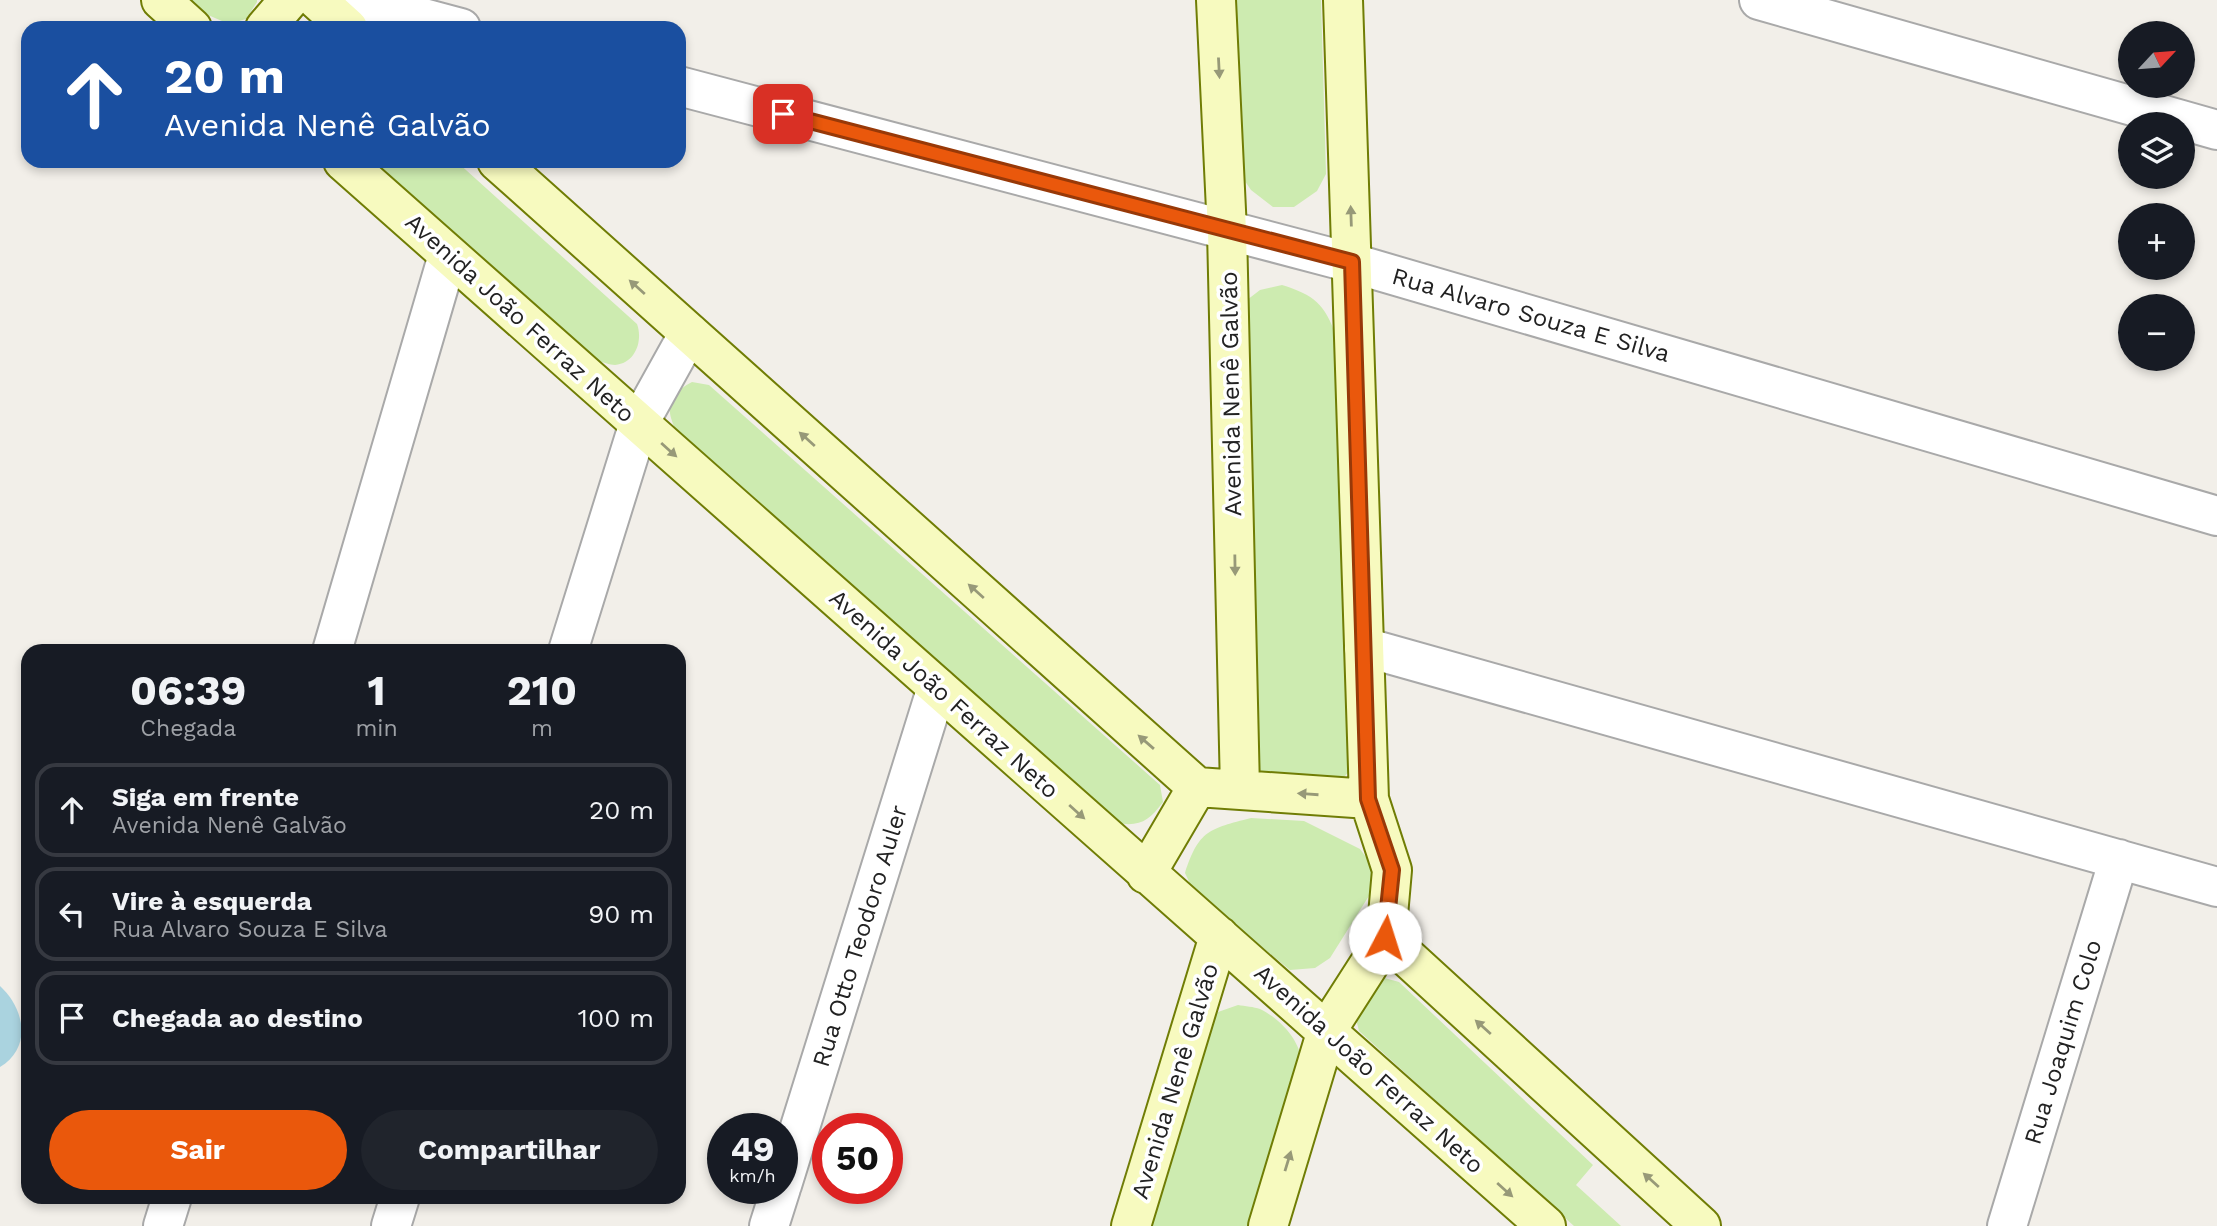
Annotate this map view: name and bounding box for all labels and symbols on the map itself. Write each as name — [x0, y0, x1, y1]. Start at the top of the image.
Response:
north arrow — [2118, 21, 2194, 98]
one-way arrow — [1213, 57, 1224, 79]
pin — [753, 84, 813, 144]
one-way arrow — [1345, 205, 1356, 227]
street label: Avenida João Ferraz Neto — [400, 208, 640, 428]
street label: Rua Alvaro Souza E Silva — [1389, 262, 1673, 368]
street label: Avenida Nenê Galvão — [1215, 271, 1247, 517]
one-way arrow — [628, 279, 646, 295]
one-way arrow — [798, 431, 816, 447]
one-way arrow — [660, 442, 678, 458]
one-way arrow — [1229, 554, 1240, 576]
one-way arrow — [967, 583, 985, 599]
street label: Avenida João Ferraz Neto — [824, 584, 1064, 804]
one-way arrow — [1137, 734, 1155, 750]
one-way arrow — [1297, 788, 1319, 799]
street label: Rua Otto Teodoro Auler — [807, 802, 913, 1070]
one-way arrow — [1068, 804, 1085, 820]
position arrow — [1348, 901, 1422, 975]
street label: Rua Joaquim Colo — [2019, 936, 2107, 1148]
street label: Avenida João Ferraz Neto — [1249, 959, 1489, 1179]
street label: Avenida Nenê Galvão — [1126, 960, 1224, 1202]
one-way arrow — [1475, 1019, 1492, 1035]
speed limit sign: 50 — [812, 1113, 903, 1204]
one-way arrow — [1283, 1150, 1293, 1171]
one-way arrow — [1642, 1172, 1660, 1188]
one-way arrow — [1496, 1181, 1513, 1197]

